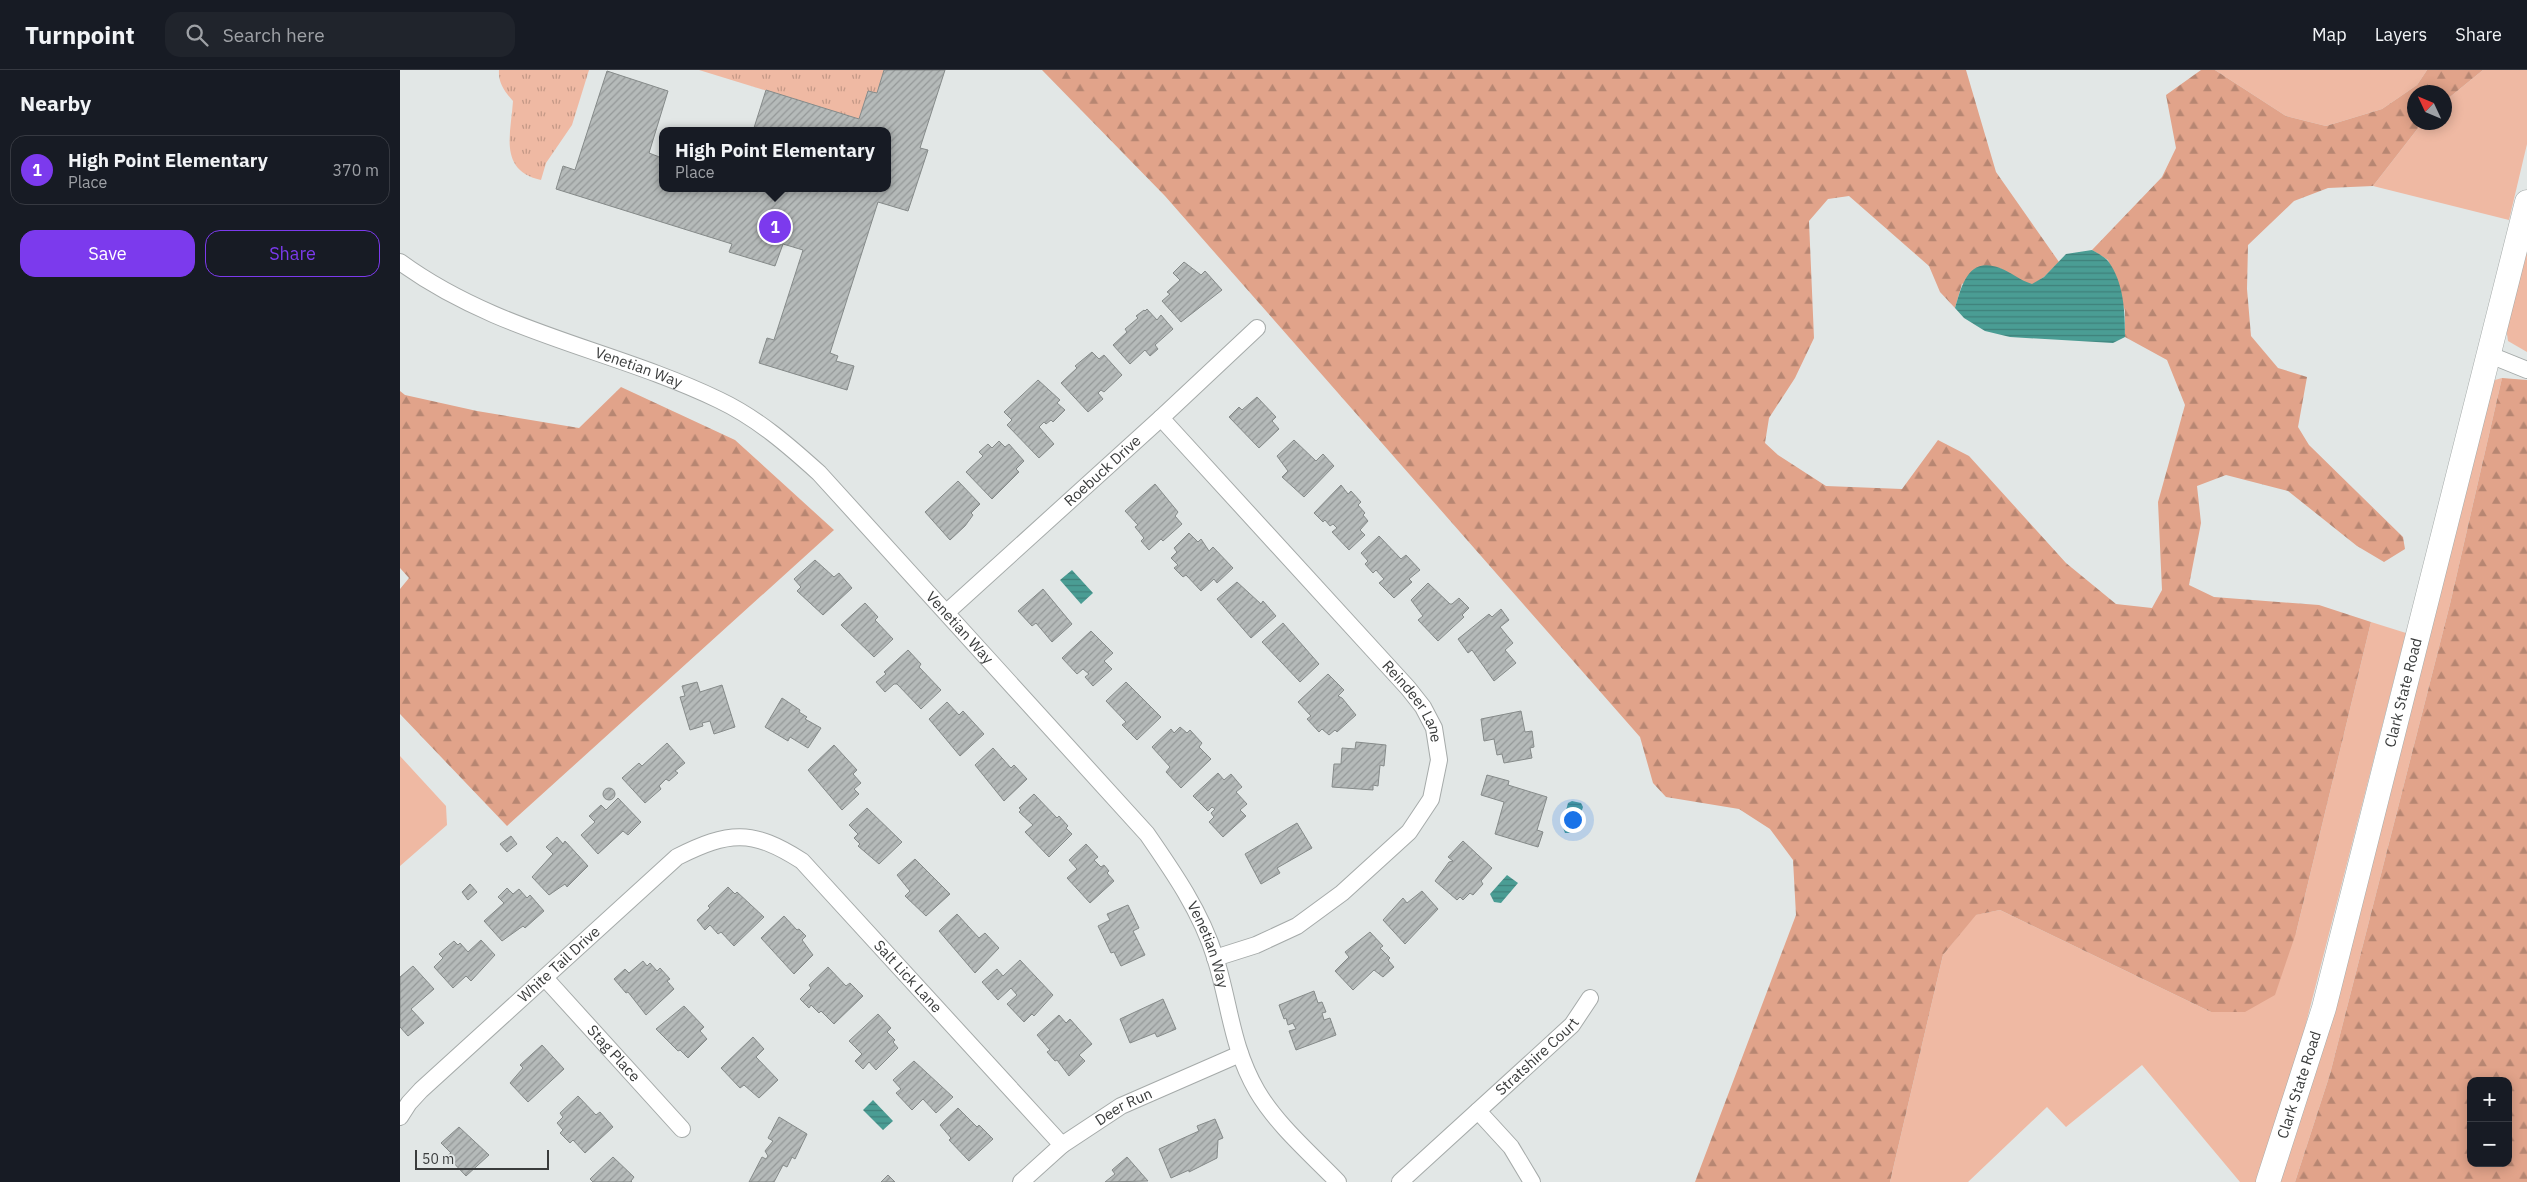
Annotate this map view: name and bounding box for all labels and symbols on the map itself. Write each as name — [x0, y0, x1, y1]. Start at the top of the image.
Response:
north arrow — [2407, 85, 2452, 130]
pin: 1 — [759, 208, 791, 246]
street label: Venetian Way — [593, 343, 686, 392]
street label: Roebuck Drive — [1060, 431, 1145, 510]
street label: Venetian Way — [922, 587, 998, 668]
street label: Clark State Road — [2380, 636, 2426, 749]
street label: Reindeer Lane — [1378, 656, 1446, 744]
your location — [1560, 807, 1586, 833]
street label: Venetian Way — [1183, 898, 1233, 990]
street label: White Tail Drive — [514, 922, 604, 1006]
street label: Salt Lick Lane — [870, 936, 946, 1017]
street label: Stratshire Court — [1491, 1014, 1583, 1099]
street label: Stag Place — [583, 1021, 645, 1086]
street label: Clark State Road — [2273, 1029, 2325, 1141]
street label: Deer Run — [1091, 1084, 1155, 1130]
scale bar — [415, 1147, 549, 1170]

